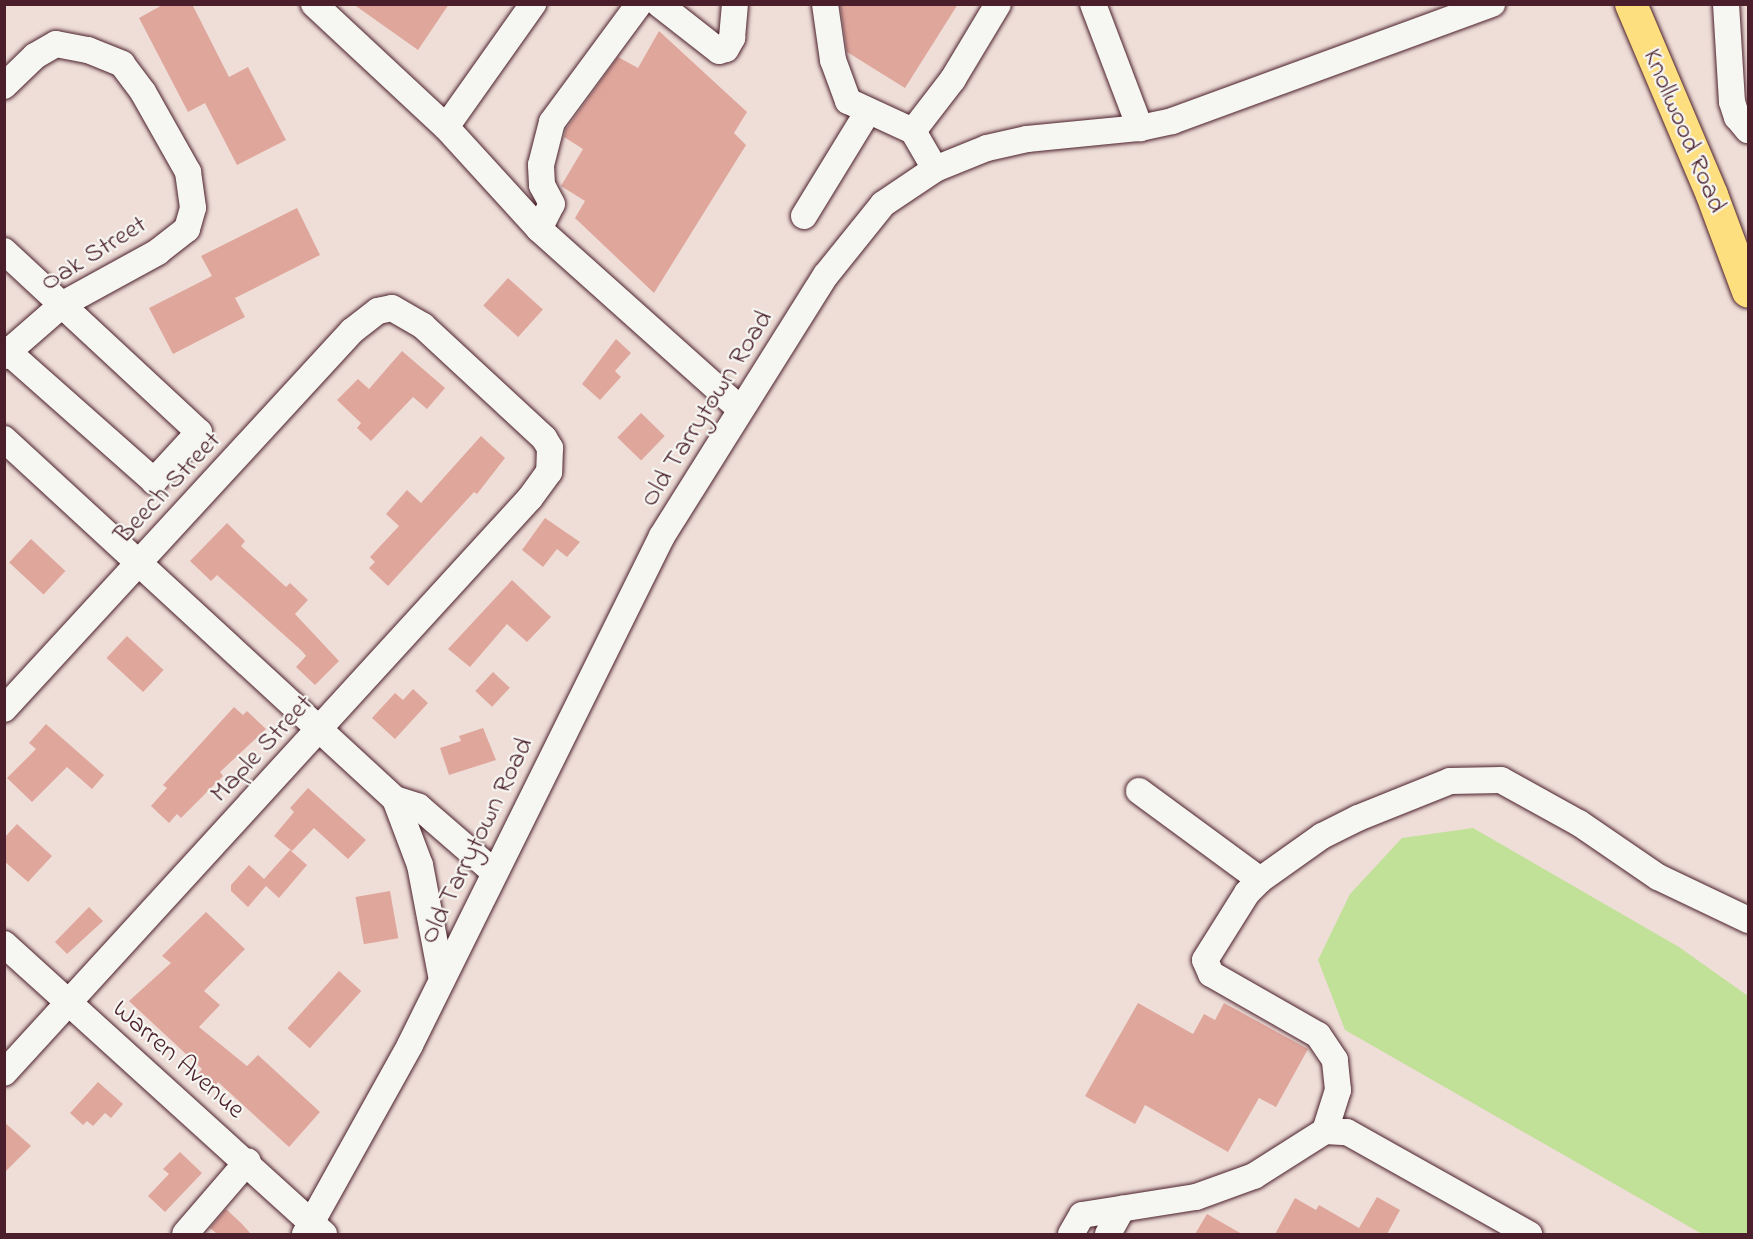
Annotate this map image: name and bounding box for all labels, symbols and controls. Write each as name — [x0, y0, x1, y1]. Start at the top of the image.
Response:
street label: Knollwood Road — [1635, 44, 1733, 218]
street label: Oak Street — [35, 209, 153, 299]
street label: Old Tarrytown Road — [633, 305, 781, 513]
street label: Beech Street — [108, 425, 228, 551]
street label: Maple Street — [204, 688, 320, 810]
street label: Old Tarrytown Road — [413, 733, 541, 949]
street label: Warren Avenue — [105, 994, 251, 1126]

